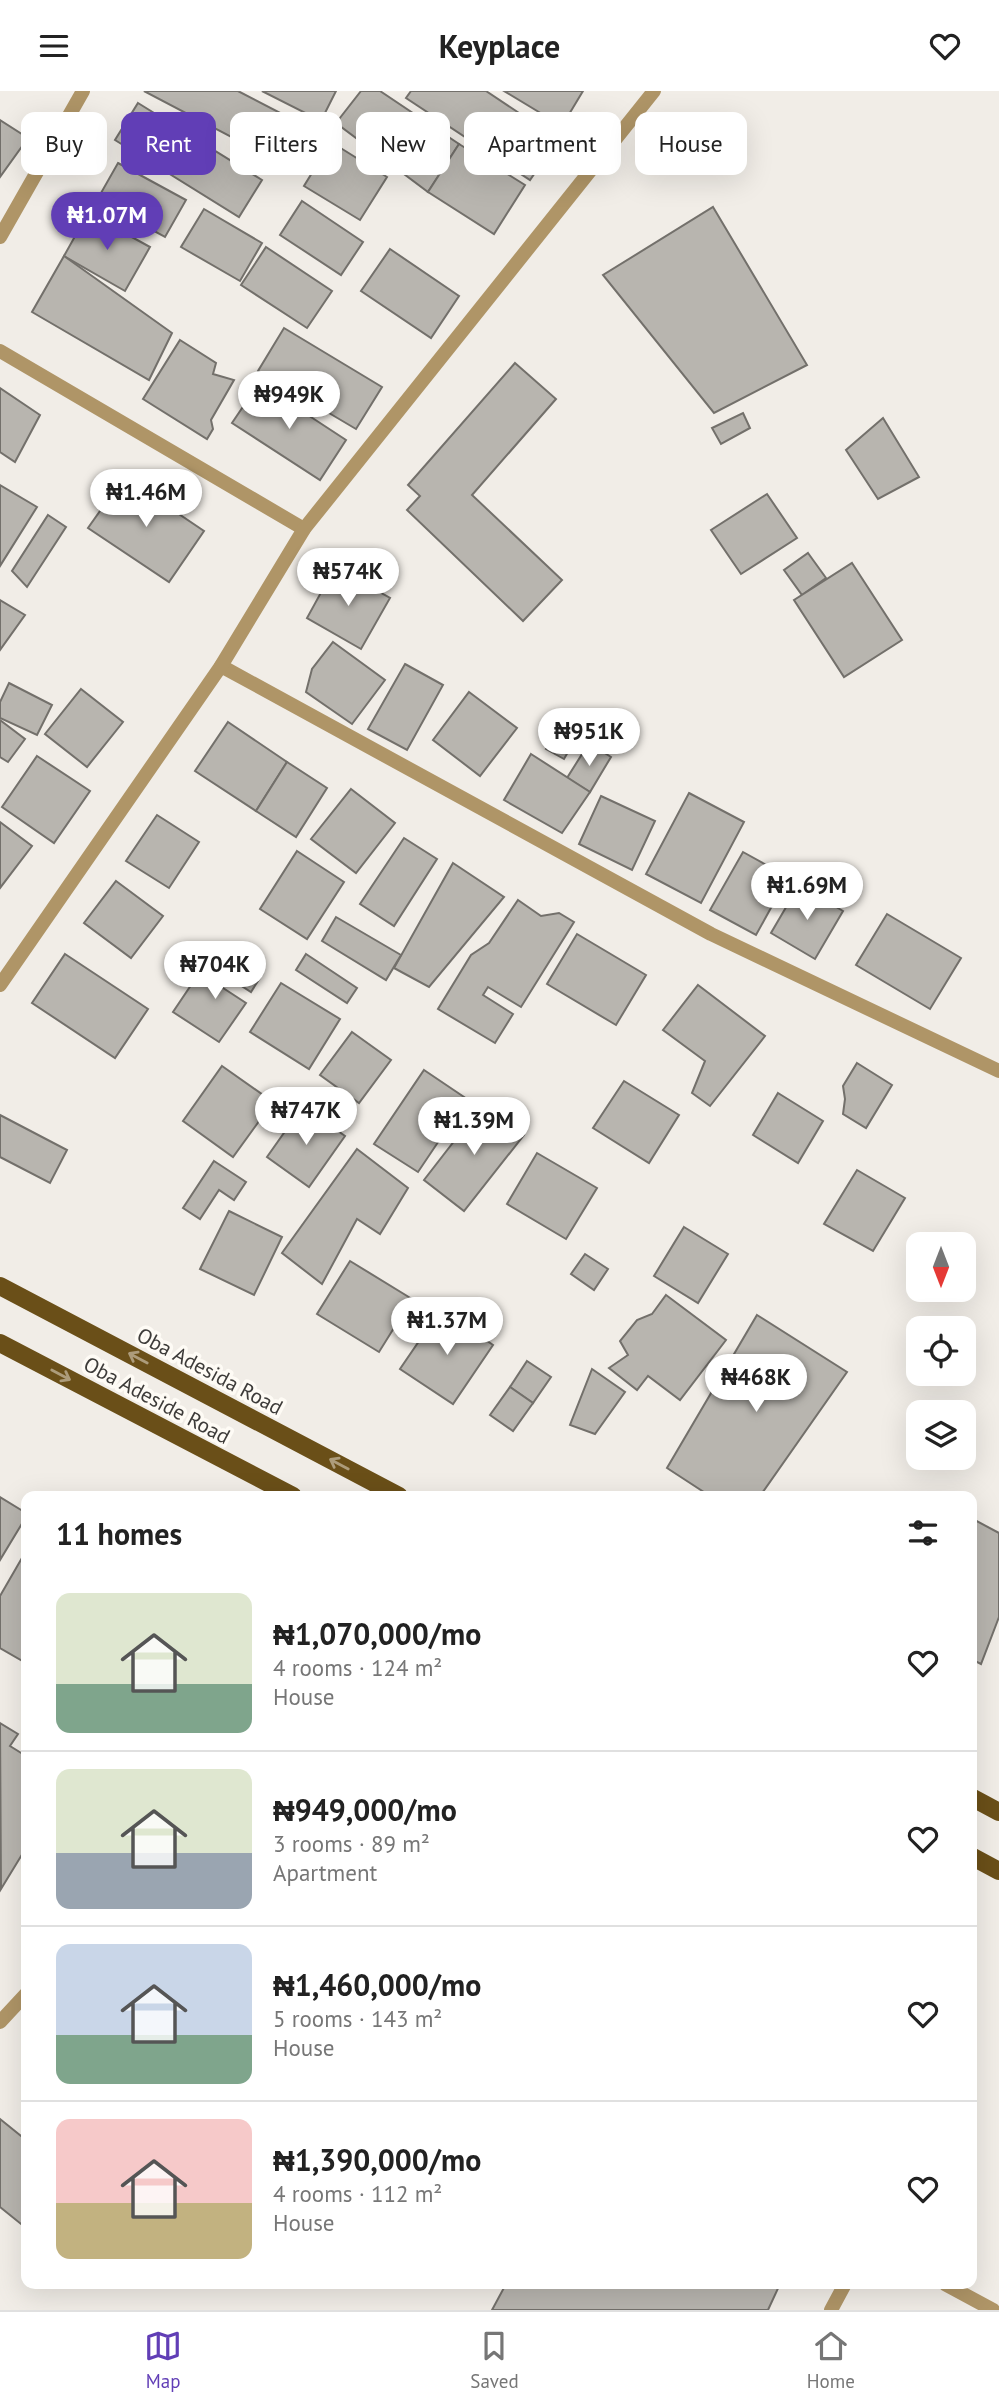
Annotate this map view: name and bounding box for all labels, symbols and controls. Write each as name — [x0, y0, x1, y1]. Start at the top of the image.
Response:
text: Keyplace — [439, 25, 560, 67]
icon: menu — [35, 27, 73, 65]
icon: heart — [926, 27, 964, 65]
chip: Buy — [21, 112, 107, 175]
chip: Rent — [121, 112, 216, 175]
chip: Filters — [230, 112, 342, 175]
chip: New — [356, 112, 450, 175]
chip: Apartment — [464, 112, 621, 175]
chip: House — [635, 112, 747, 175]
pin: ₦1.07M — [50, 193, 164, 252]
text: ₦1.07M — [67, 200, 147, 229]
pin: ₦949K — [240, 371, 338, 431]
text: ₦949K — [254, 379, 324, 408]
pin: ₦1.46M — [89, 469, 203, 529]
text: ₦1.46M — [106, 477, 186, 506]
pin: ₦574K — [299, 549, 397, 608]
text: ₦574K — [313, 556, 383, 585]
pin: ₦951K — [540, 709, 638, 768]
text: ₦951K — [554, 716, 624, 745]
pin: ₦1.69M — [750, 863, 864, 922]
text: ₦1.69M — [767, 870, 847, 899]
pin: ₦704K — [166, 941, 264, 1001]
text: ₦704K — [180, 949, 250, 978]
pin: ₦747K — [257, 1087, 355, 1147]
text: ₦747K — [271, 1095, 341, 1124]
pin: ₦1.39M — [417, 1097, 531, 1157]
text: ₦1.39M — [434, 1105, 514, 1134]
north arrow — [906, 1232, 976, 1302]
map controls — [906, 1232, 976, 1470]
pin: ₦1.37M — [390, 1297, 504, 1357]
text: ₦1.37M — [407, 1305, 487, 1334]
button: locate — [906, 1316, 976, 1386]
street label: Oba Adesida Road — [132, 1321, 288, 1421]
street label: Oba Adeside Road — [79, 1350, 235, 1450]
one-way arrow — [128, 1351, 149, 1365]
pin: ₦468K — [707, 1355, 805, 1414]
text: ₦468K — [721, 1362, 791, 1391]
one-way arrow — [50, 1368, 70, 1382]
button: layers — [906, 1400, 976, 1470]
one-way arrow — [329, 1457, 350, 1471]
text: 11 homes — [56, 1514, 182, 1553]
icon: filters — [904, 1514, 942, 1552]
text: ₦1,070,000/mo — [273, 1614, 481, 1653]
icon: home — [112, 1621, 196, 1705]
icon: heart — [904, 1644, 942, 1682]
text: 4 rooms · 124 m² — [273, 1653, 442, 1682]
text: House — [273, 1682, 335, 1711]
text: ₦949,000/mo — [273, 1790, 457, 1829]
icon: home — [112, 1797, 196, 1881]
icon: heart — [904, 1820, 942, 1858]
text: 3 rooms · 89 m² — [273, 1829, 430, 1858]
text: Apartment — [273, 1858, 377, 1887]
text: ₦1,460,000/mo — [273, 1965, 481, 2004]
icon: home — [112, 1972, 196, 2056]
icon: heart — [904, 1995, 942, 2033]
text: 5 rooms · 143 m² — [273, 2004, 442, 2033]
text: House — [273, 2033, 335, 2062]
text: ₦1,390,000/mo — [273, 2140, 481, 2179]
icon: home — [112, 2147, 196, 2231]
icon: heart — [904, 2170, 942, 2208]
text: 4 rooms · 112 m² — [273, 2179, 442, 2208]
text: House — [273, 2208, 335, 2237]
tab: Map — [144, 2327, 182, 2393]
tab: Saved — [470, 2327, 519, 2393]
tab: Home — [807, 2327, 855, 2393]

